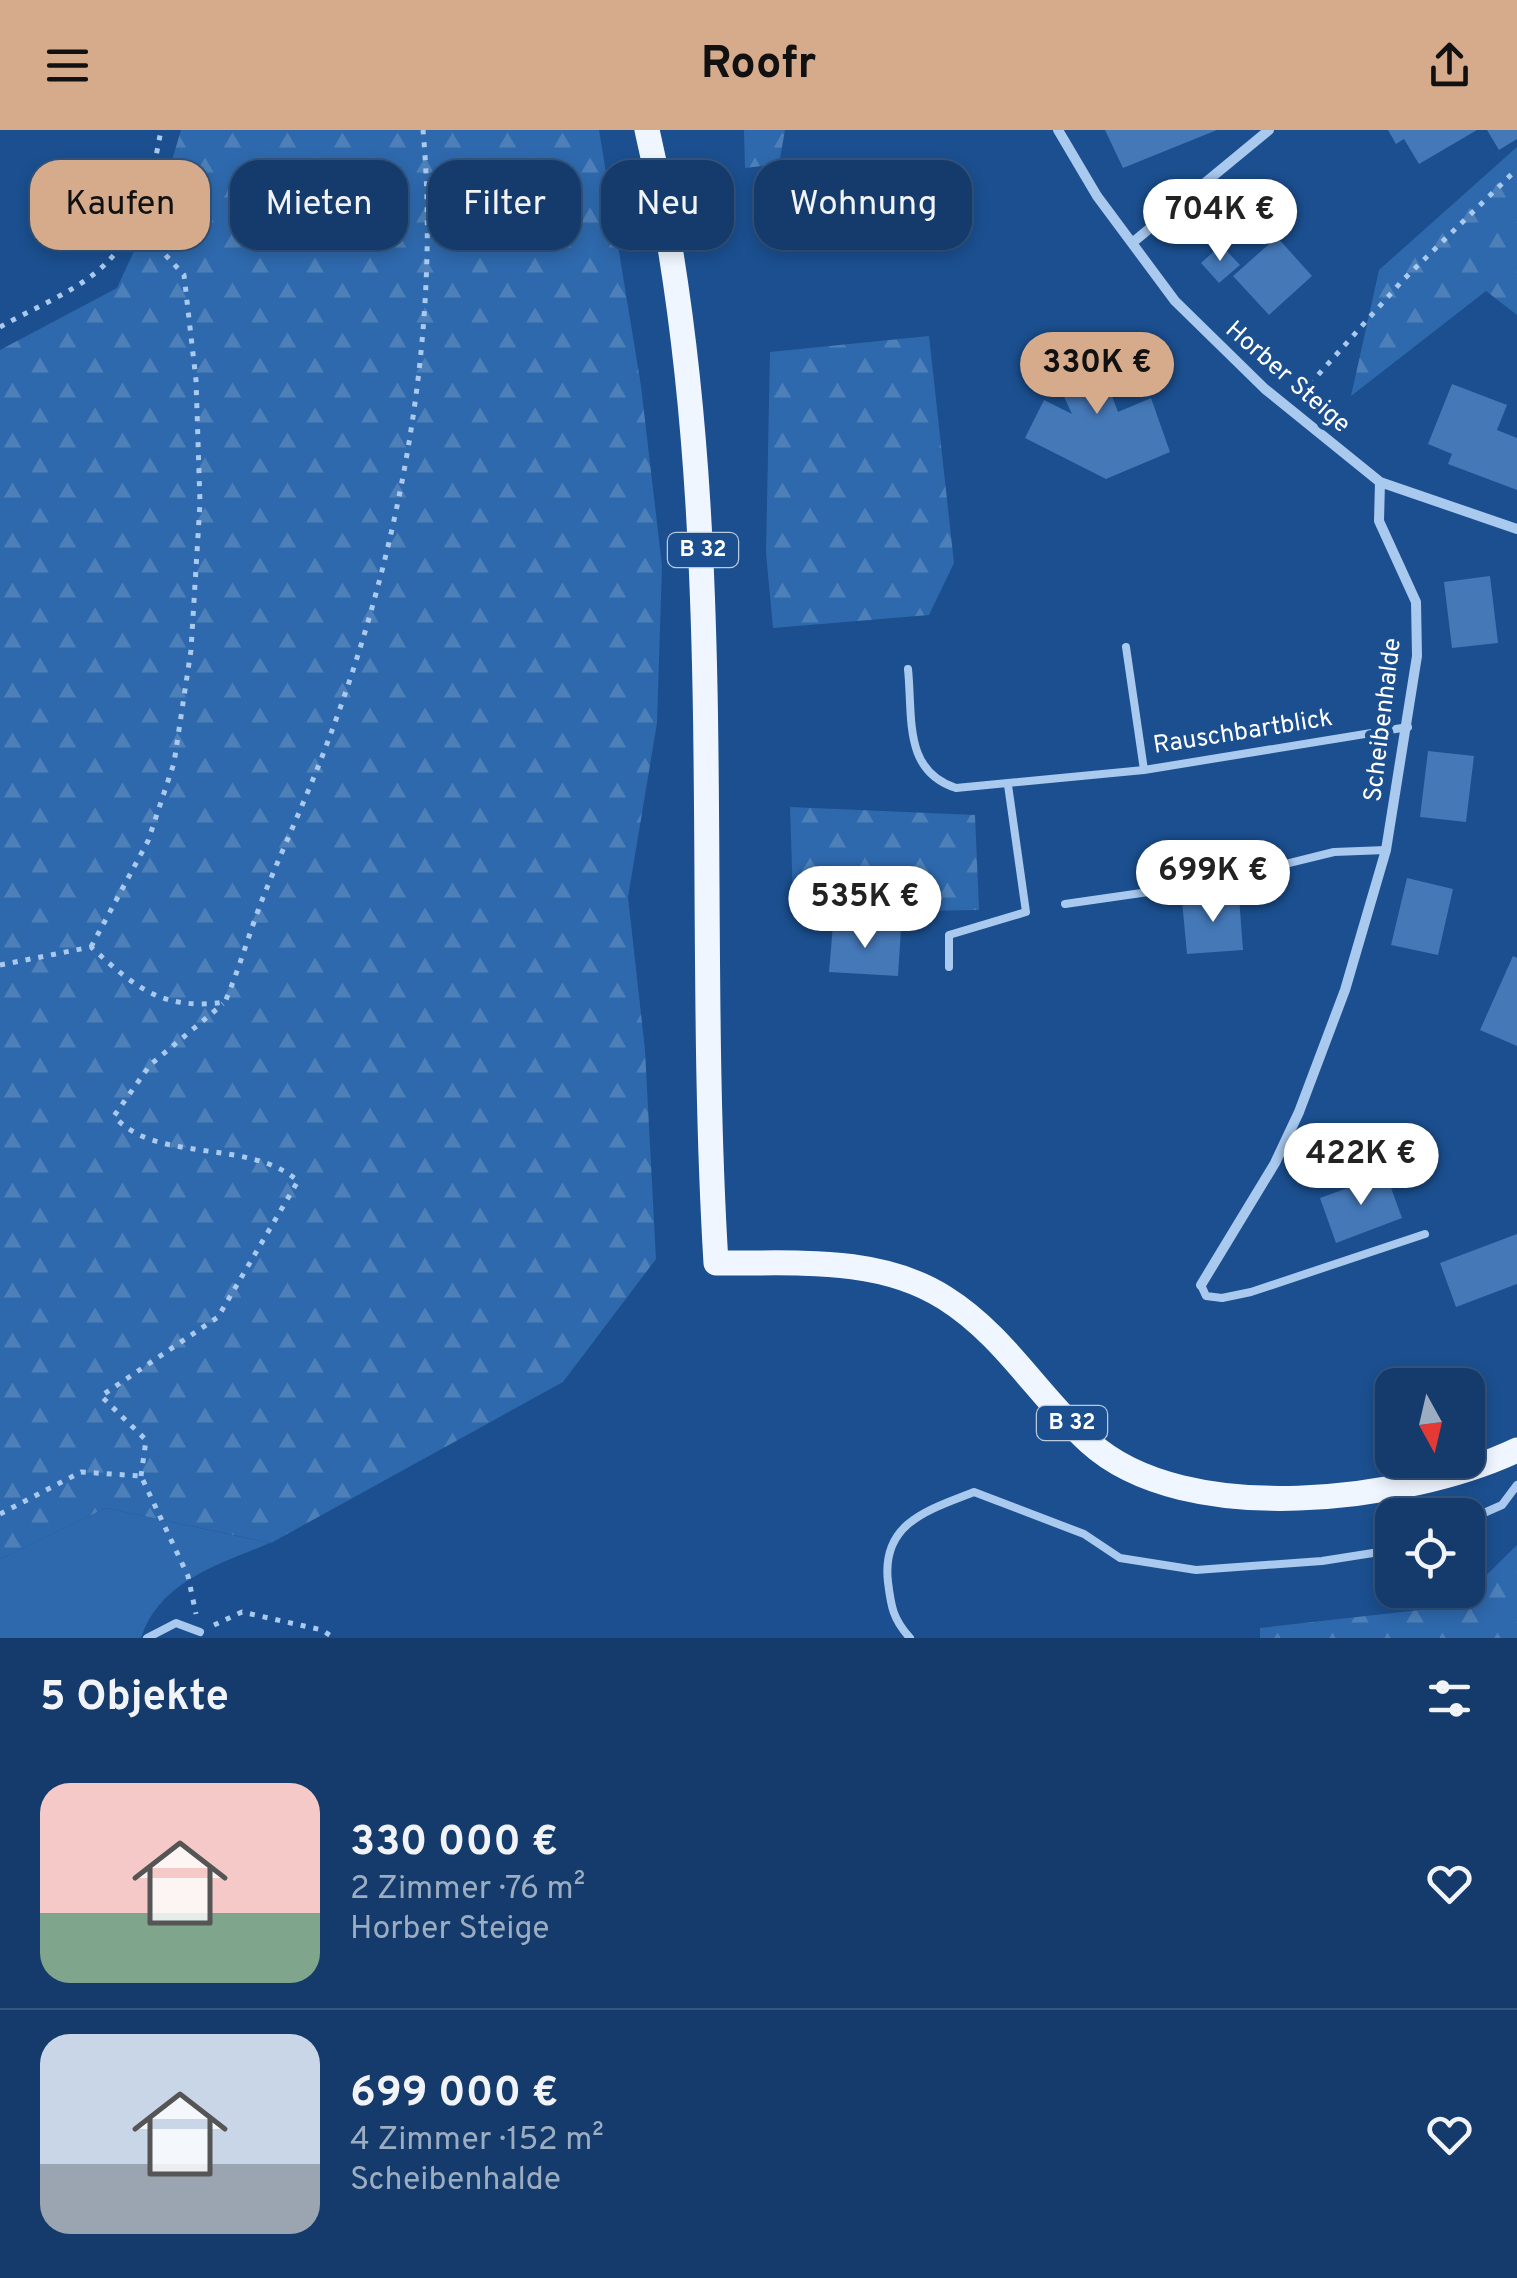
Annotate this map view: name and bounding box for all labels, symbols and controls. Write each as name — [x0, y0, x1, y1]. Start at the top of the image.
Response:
text: Roofr — [701, 37, 816, 94]
icon: menu — [40, 38, 95, 93]
icon: share — [1422, 38, 1477, 93]
chip: Kaufen — [30, 160, 210, 250]
chip: Mieten — [230, 160, 408, 250]
chip: Filter — [428, 160, 581, 250]
chip: Neu — [601, 160, 734, 250]
chip: Wohnung — [754, 160, 972, 250]
pin: 704K € — [1139, 179, 1301, 264]
text: 704K € — [1165, 191, 1275, 231]
street label: Horber Steige — [1218, 315, 1356, 441]
pin: 330K € — [1016, 332, 1178, 417]
text: 330K € — [1042, 344, 1152, 384]
road number: B 32 — [668, 533, 738, 567]
street label: Scheibenhalde — [1358, 636, 1410, 804]
street label: Rauschbartblick — [1151, 703, 1335, 763]
pin: 699K € — [1132, 840, 1294, 925]
text: 699K € — [1158, 852, 1268, 892]
pin: 535K € — [784, 866, 946, 951]
text: 535K € — [810, 878, 920, 918]
pin: 422K € — [1280, 1123, 1442, 1208]
text: 422K € — [1306, 1135, 1416, 1175]
north arrow — [1375, 1368, 1485, 1478]
map controls — [1375, 1368, 1485, 1608]
road number: B 32 — [1037, 1406, 1107, 1440]
button: locate — [1375, 1498, 1485, 1608]
icon: filters — [1422, 1671, 1477, 1726]
text: 5 Objekte — [40, 1672, 229, 1725]
text: 330 000 € — [350, 1817, 558, 1870]
icon: home — [120, 1823, 240, 1943]
icon: heart — [1422, 1856, 1477, 1911]
text: 2 Zimmer · 76 m² — [350, 1870, 585, 1910]
text: Horber Steige — [350, 1910, 550, 1950]
text: 699 000 € — [350, 2068, 558, 2121]
icon: home — [120, 2074, 240, 2194]
icon: heart — [1422, 2107, 1477, 2162]
text: 4 Zimmer · 152 m² — [350, 2121, 604, 2161]
text: Scheibenhalde — [350, 2161, 561, 2201]

